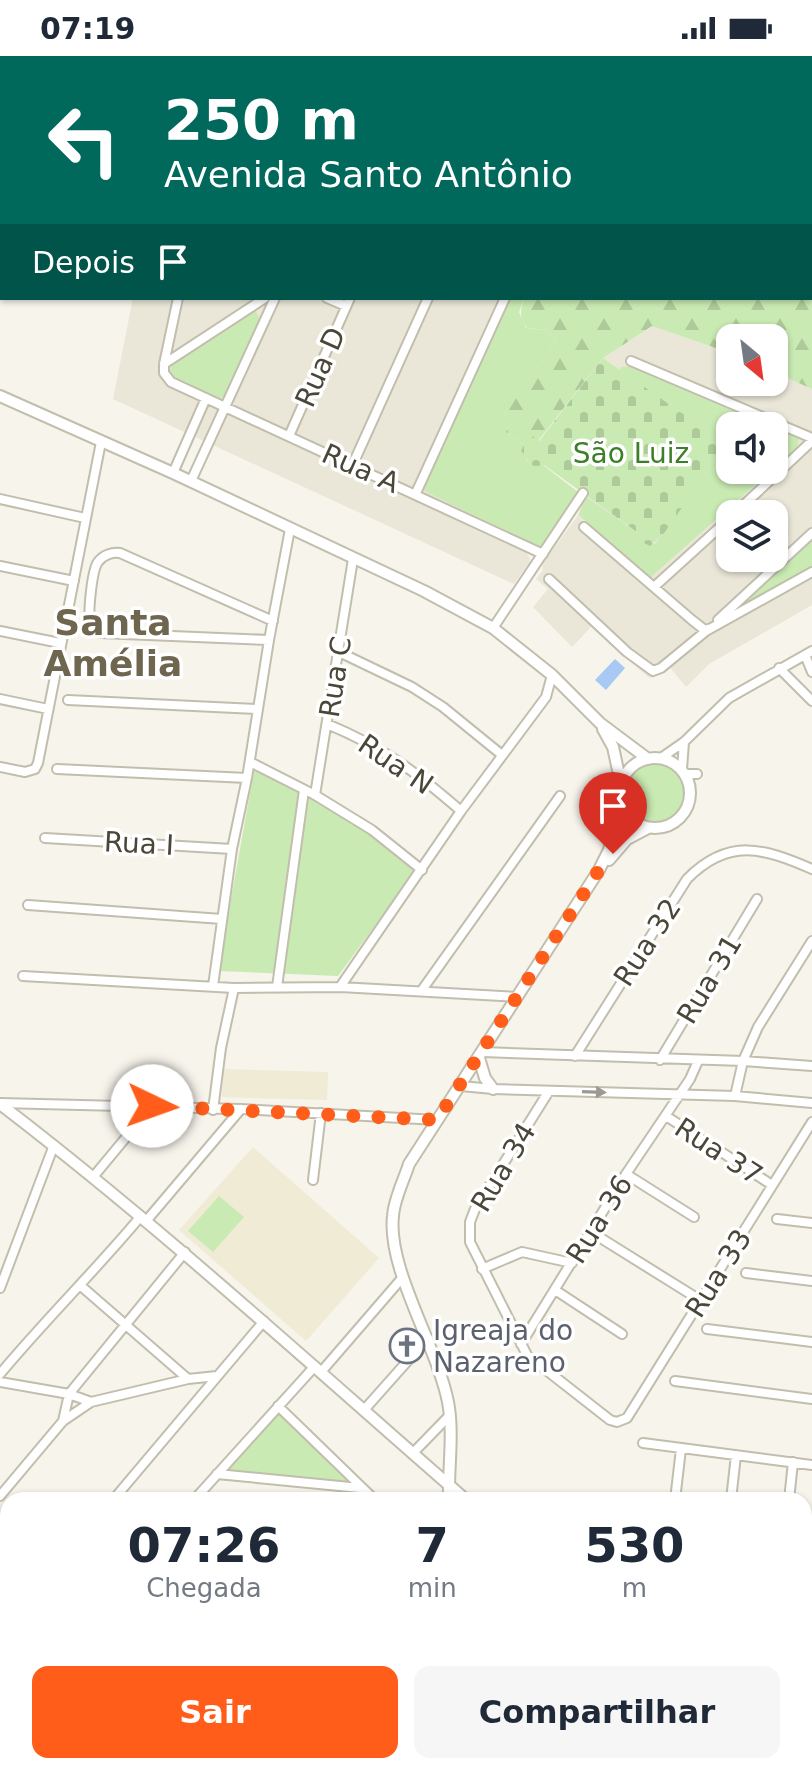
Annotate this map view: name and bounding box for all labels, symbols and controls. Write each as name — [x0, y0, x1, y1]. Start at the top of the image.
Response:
text: 07:19 — [40, 11, 136, 46]
text: 250 m — [164, 87, 359, 152]
icon: left — [32, 88, 136, 192]
text: Avenida Santo Antônio — [164, 154, 573, 195]
icon: arrive — [151, 240, 195, 284]
text: Depois — [32, 245, 135, 280]
street label: Rua D — [288, 322, 353, 412]
north arrow — [716, 324, 788, 396]
map controls — [716, 324, 788, 572]
button: sound — [716, 412, 788, 484]
street label: Rua A — [317, 437, 405, 500]
park label: São Luiz — [573, 437, 689, 470]
button: layers — [716, 500, 788, 572]
district label: Santa Amélia — [44, 602, 182, 684]
street label: Rua C — [313, 634, 358, 720]
street label: Rua N — [352, 728, 439, 801]
pin — [579, 772, 647, 854]
icon: arrive — [591, 784, 635, 828]
street label: Rua I — [103, 825, 175, 862]
street label: Rua 32 — [607, 892, 688, 992]
street label: Rua 31 — [670, 929, 749, 1030]
position arrow — [110, 1064, 194, 1148]
one-way arrow — [582, 1086, 607, 1098]
street label: Rua 37 — [669, 1111, 769, 1192]
street label: Rua 34 — [464, 1117, 543, 1218]
street label: Rua 36 — [560, 1169, 639, 1269]
street label: Rua 33 — [679, 1223, 758, 1323]
place label: Igreaja do Nazareno — [433, 1314, 573, 1379]
church icon: Igreaja do Nazareno — [388, 1327, 426, 1365]
text: 07:26 — [127, 1517, 280, 1573]
text: 7 — [416, 1517, 449, 1573]
text: 530 — [584, 1517, 684, 1573]
text: Chegada — [146, 1573, 262, 1603]
text: min — [408, 1573, 457, 1603]
text: m — [622, 1573, 647, 1603]
button: Sair — [32, 1666, 398, 1758]
button: Compartilhar — [414, 1666, 780, 1758]

